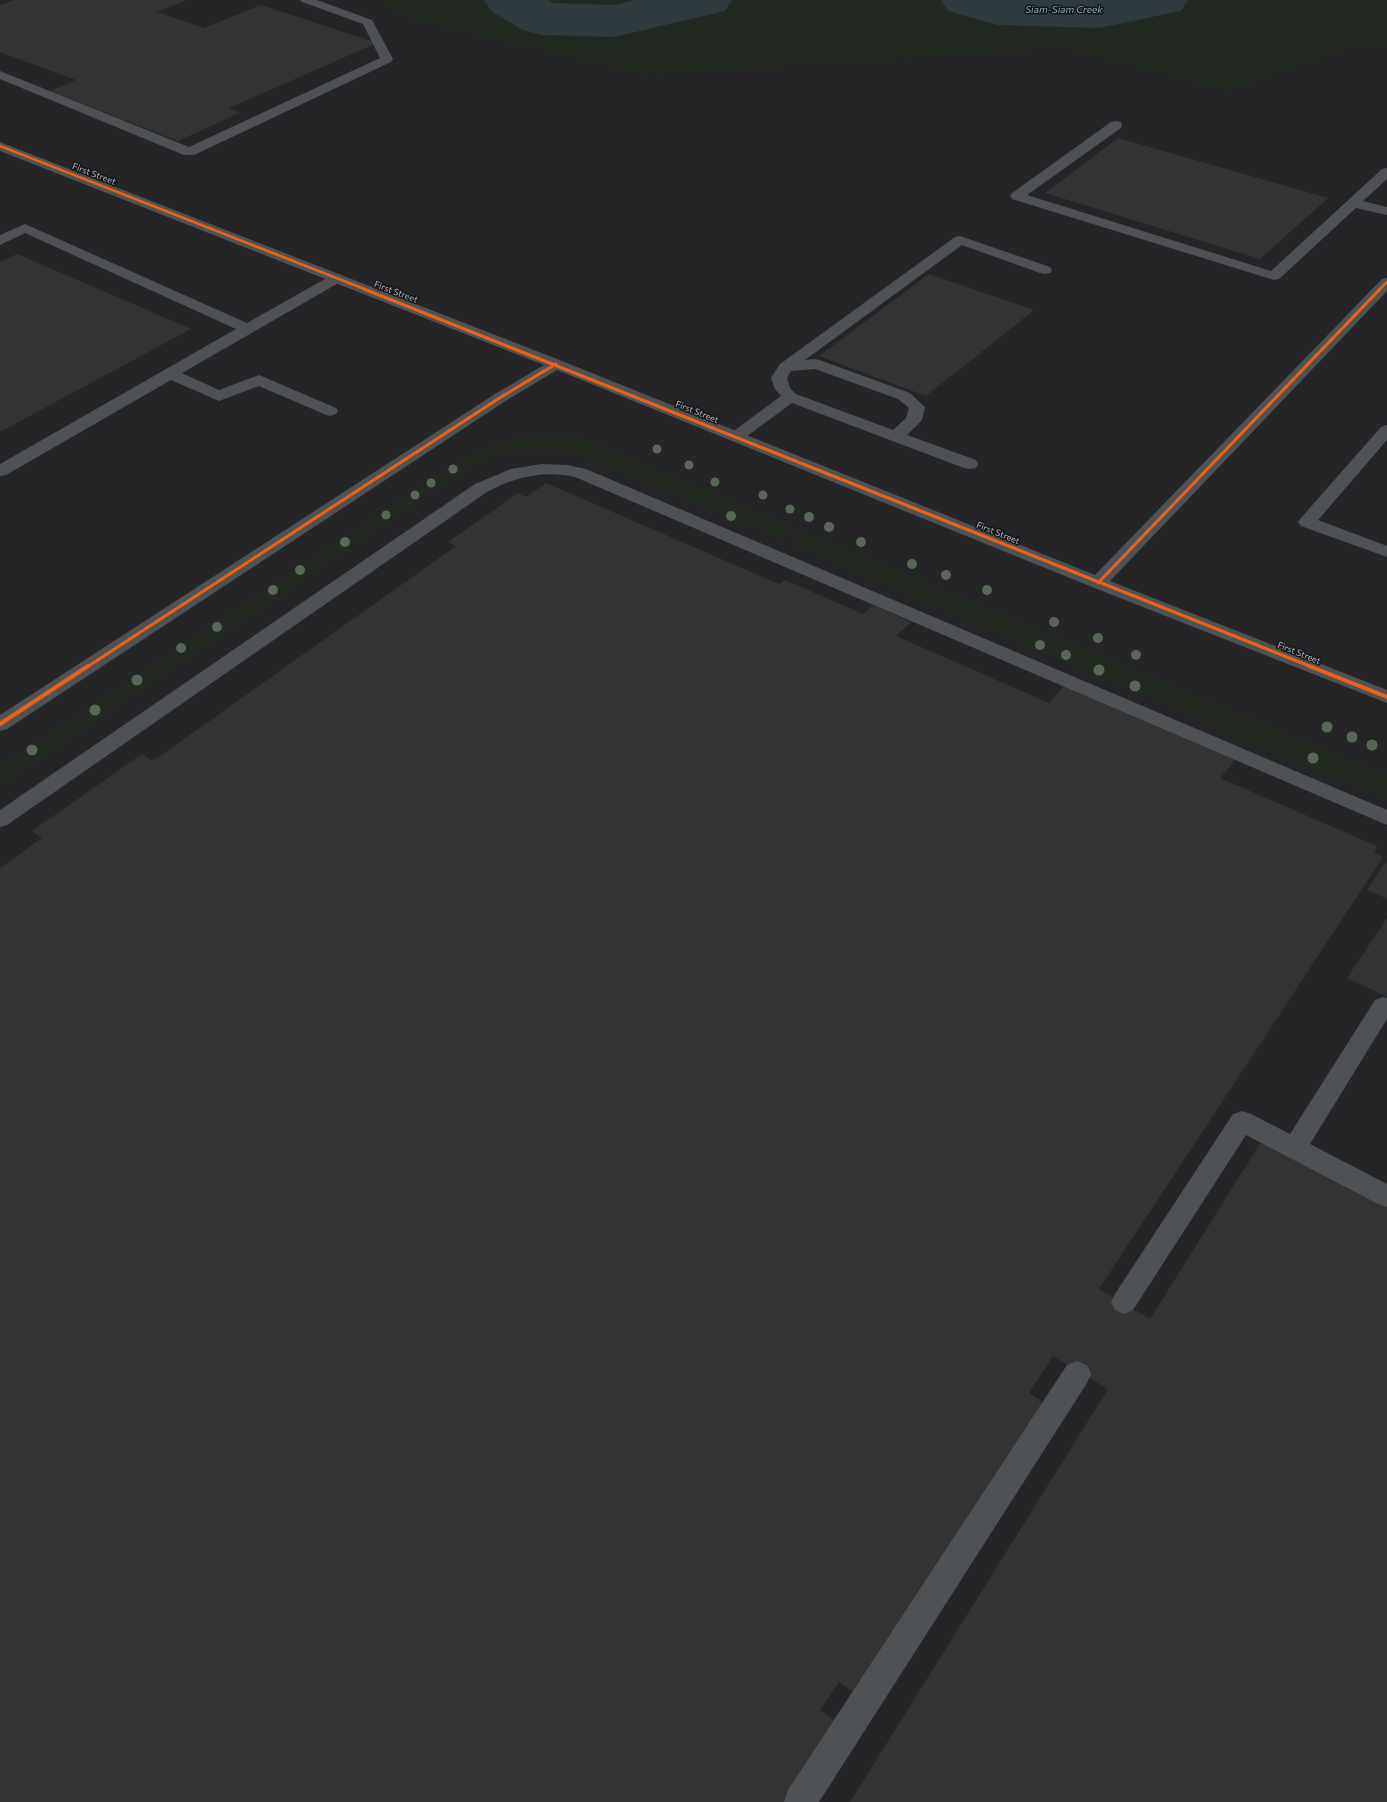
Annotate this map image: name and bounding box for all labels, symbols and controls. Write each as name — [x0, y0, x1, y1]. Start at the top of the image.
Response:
water label: Siam-Siam Creek — [1025, 4, 1103, 16]
street label: First Street — [71, 161, 117, 187]
street label: First Street — [373, 279, 419, 305]
street label: First Street — [674, 398, 720, 426]
street label: First Street — [975, 519, 1021, 547]
street label: First Street — [1276, 639, 1322, 667]

